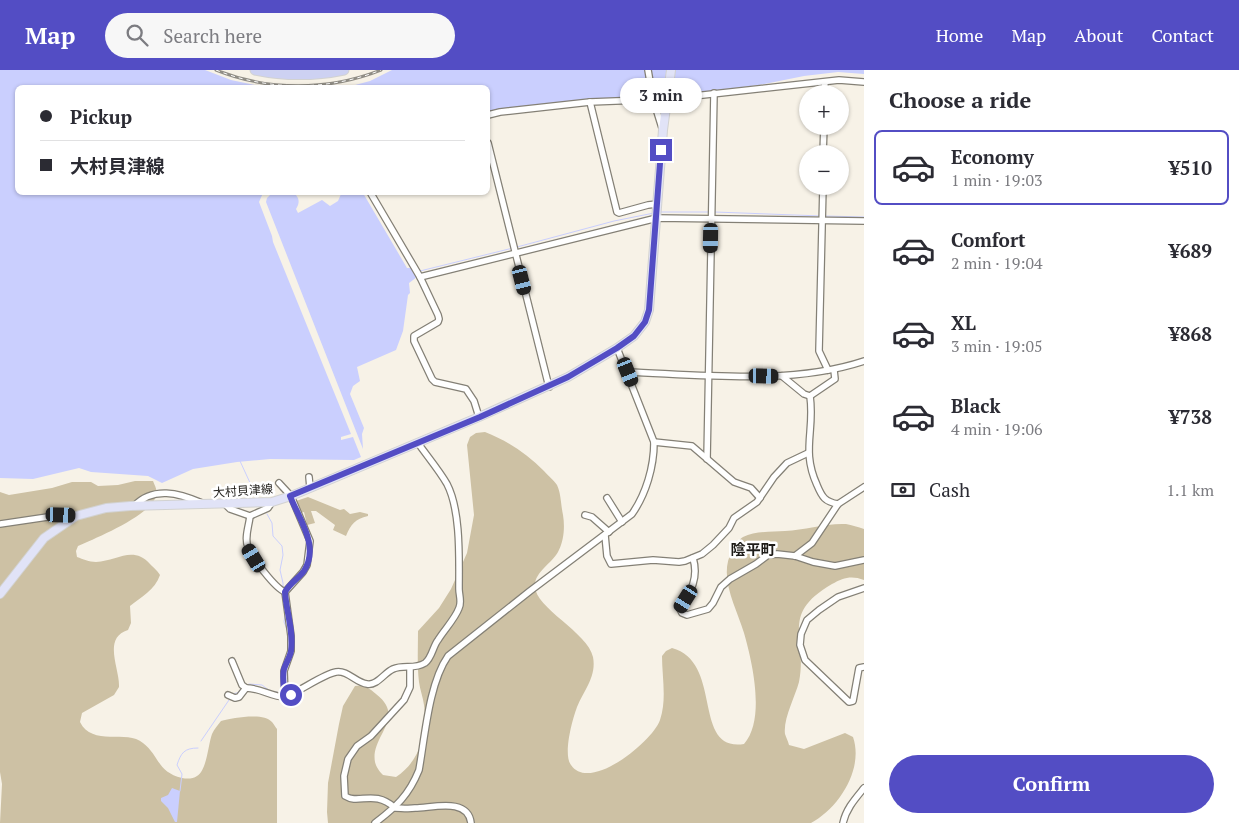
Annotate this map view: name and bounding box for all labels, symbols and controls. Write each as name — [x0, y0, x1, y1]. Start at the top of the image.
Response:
search box — [105, 13, 455, 58]
text: Map — [25, 19, 75, 51]
icon: search — [123, 21, 151, 49]
text: Search here — [163, 23, 262, 48]
text: Home — [936, 23, 983, 47]
text: Map — [1011, 23, 1046, 47]
text: About — [1074, 23, 1123, 47]
text: Contact — [1151, 23, 1214, 47]
callout: 3 min — [620, 78, 702, 112]
text: 3 min — [639, 84, 683, 106]
map controls — [799, 85, 849, 195]
button: + — [799, 85, 849, 135]
text: Choose a ride — [889, 85, 1031, 114]
text: Pickup — [70, 104, 132, 129]
route end — [650, 139, 672, 161]
text: Economy — [951, 144, 1034, 169]
button: − — [799, 145, 849, 195]
icon: car — [891, 145, 936, 190]
text: 大村貝津線 — [70, 153, 165, 178]
text: ¥510 — [1169, 155, 1212, 180]
text: 1 min · 19:03 — [951, 169, 1043, 191]
car — [703, 223, 718, 253]
text: Comfort — [951, 227, 1026, 252]
icon: car — [891, 228, 936, 273]
text: ¥689 — [1169, 238, 1212, 263]
text: 2 min · 19:04 — [951, 252, 1043, 274]
car — [511, 264, 532, 296]
text: XL — [951, 310, 976, 335]
icon: car — [891, 311, 936, 356]
text: ¥868 — [1169, 321, 1212, 346]
text: 3 min · 19:05 — [951, 335, 1043, 357]
car — [615, 355, 640, 389]
car — [748, 368, 779, 384]
text: Black — [951, 393, 1001, 418]
icon: car — [891, 394, 936, 439]
text: ¥738 — [1169, 404, 1212, 429]
text: 4 min · 19:06 — [951, 418, 1043, 440]
icon: cash — [889, 476, 917, 504]
text: Cash — [929, 477, 970, 502]
text: 1.1 km — [1167, 479, 1214, 501]
street label: 大村貝津線 — [213, 481, 273, 500]
car — [45, 507, 76, 523]
district label: 陰平町 — [730, 539, 776, 559]
car — [239, 541, 268, 575]
car — [671, 582, 700, 616]
route start — [280, 684, 302, 706]
button: Confirm — [889, 755, 1214, 813]

